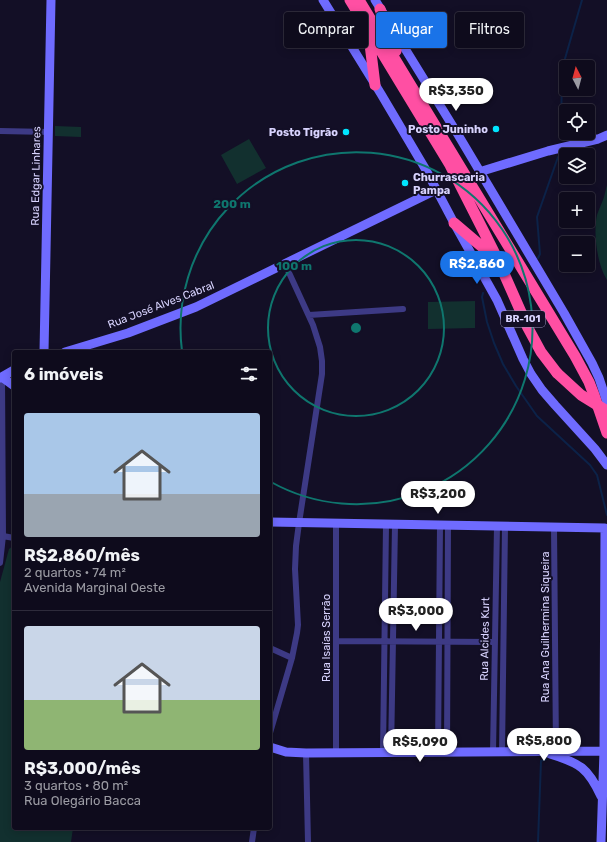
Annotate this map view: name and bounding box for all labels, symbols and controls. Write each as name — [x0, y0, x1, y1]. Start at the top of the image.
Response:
chip: Comprar — [284, 12, 368, 48]
chip: Alugar — [376, 12, 447, 48]
chip: Filtros — [455, 12, 524, 48]
north arrow — [559, 60, 595, 96]
map controls — [559, 60, 595, 272]
pin: R$3,350 — [419, 78, 493, 112]
text: R$3,350 — [428, 83, 484, 98]
button: locate — [559, 104, 595, 140]
place label: Posto Juninho — [408, 123, 488, 136]
marker: Posto Juninho — [491, 124, 501, 134]
street label: Rua Edgar Linhares — [29, 126, 43, 226]
place label: Posto Tigrão — [269, 126, 338, 139]
marker: Posto Tigrão — [341, 127, 351, 137]
button: layers — [559, 148, 595, 184]
place label: Churrascaria Pampa — [413, 171, 485, 197]
marker: Churrascaria Pampa — [400, 178, 410, 188]
button: + — [559, 192, 595, 228]
text: 200 m — [213, 197, 251, 211]
button: − — [559, 236, 595, 272]
pin: R$2,860 — [440, 251, 514, 285]
text: R$2,860 — [449, 256, 505, 271]
text: 100 m — [276, 259, 312, 273]
street label: Rua José Alves Cabral — [106, 279, 216, 331]
road number: BR-101 — [501, 311, 545, 327]
centre of rings — [349, 321, 363, 335]
icon: filters — [238, 363, 260, 385]
text: 6 imóveis — [24, 364, 103, 384]
icon: home — [106, 439, 178, 511]
pin: R$3,200 — [401, 481, 475, 515]
text: R$3,200 — [410, 486, 466, 501]
text: R$2,860/mês — [24, 545, 140, 565]
street label: Rua Ana Guilhermina Siqueira — [539, 551, 552, 703]
text: 2 quartos · 74 m² — [24, 565, 126, 580]
text: Avenida Marginal Oeste — [24, 580, 165, 595]
street label: Rua Isaías Serrão — [320, 594, 333, 682]
street label: Rua Alcides Kurt — [478, 596, 492, 681]
pin: R$3,000 — [379, 598, 453, 632]
text: R$3,000 — [388, 603, 444, 618]
icon: home — [106, 652, 178, 724]
pin: R$5,800 — [507, 728, 581, 762]
pin: R$5,090 — [383, 729, 457, 763]
text: R$5,800 — [516, 733, 572, 748]
text: R$5,090 — [392, 734, 448, 749]
text: R$3,000/mês — [24, 758, 141, 778]
text: 3 quartos · 80 m² — [24, 778, 128, 793]
text: Rua Olegário Bacca — [24, 793, 141, 808]

